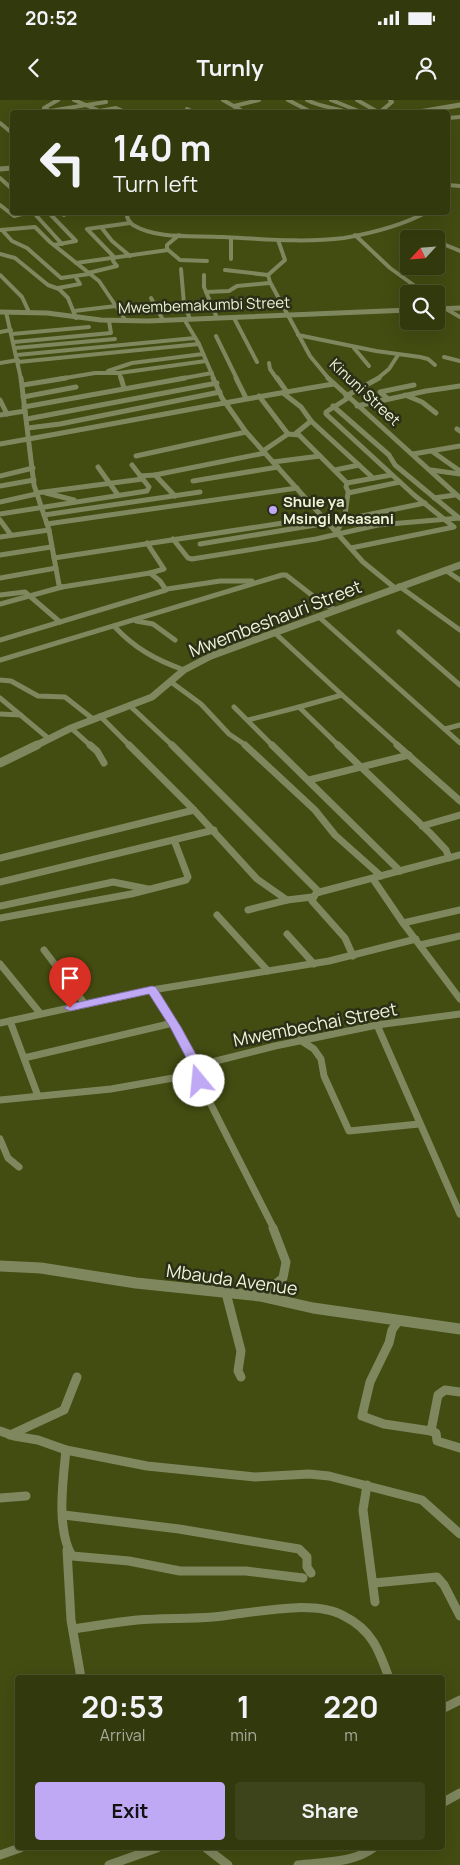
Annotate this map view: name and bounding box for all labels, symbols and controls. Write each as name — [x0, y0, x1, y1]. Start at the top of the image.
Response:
text: 20:52 — [25, 5, 77, 31]
text: Turnly — [196, 53, 264, 83]
icon: back — [20, 54, 48, 82]
icon: person — [412, 54, 440, 82]
text: 140 m — [113, 124, 211, 172]
icon: left — [30, 130, 95, 195]
text: Turn left — [113, 169, 198, 199]
north arrow — [400, 230, 445, 275]
map controls — [400, 230, 445, 330]
button: search — [400, 285, 445, 330]
street label: Mwembemakumbi Street — [118, 292, 290, 318]
street label: Kinuni Street — [325, 354, 405, 430]
place label: Shule ya Msingi Msasani — [283, 491, 394, 529]
marker: Shule ya Msingi Msasani — [267, 504, 279, 516]
street label: Mwembeshauri Street — [185, 574, 365, 662]
pin — [49, 957, 91, 1008]
icon: arrive — [56, 964, 84, 992]
street label: Mwembechai Street — [231, 996, 399, 1052]
position arrow — [172, 1054, 224, 1106]
street label: Mbauda Avenue — [165, 1258, 299, 1300]
text: 20:53 — [81, 1686, 164, 1727]
text: 1 — [237, 1686, 250, 1727]
text: 220 — [323, 1686, 379, 1727]
text: Arrival — [100, 1724, 145, 1746]
text: min — [230, 1724, 257, 1746]
text: m — [344, 1724, 358, 1746]
button: Exit — [35, 1782, 225, 1840]
button: Share — [235, 1782, 425, 1840]

